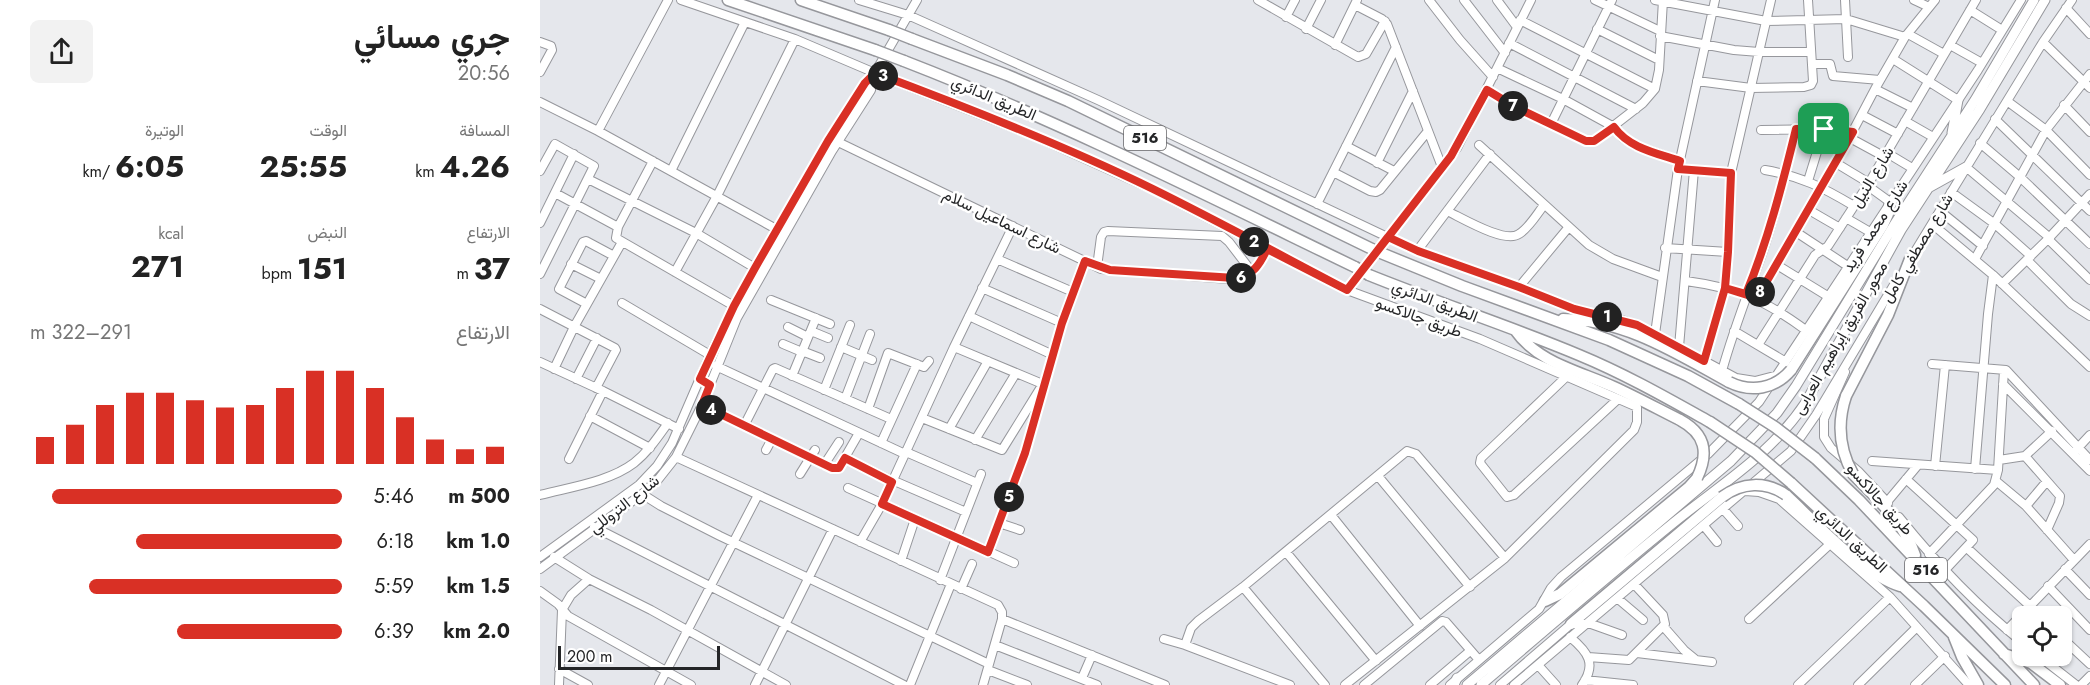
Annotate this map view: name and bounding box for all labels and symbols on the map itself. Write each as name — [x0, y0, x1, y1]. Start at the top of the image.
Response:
pin: 3 — [868, 61, 898, 91]
street label: الطريق الدائري — [947, 70, 1040, 128]
pin: 7 — [1498, 91, 1528, 121]
pin — [1798, 103, 1849, 154]
road number: 516 — [1124, 126, 1166, 150]
street label: شارع النيل — [1845, 142, 1899, 212]
street label: شارع محمد فريد — [1837, 175, 1913, 277]
street label: شارع اسماعيل سلام — [939, 182, 1065, 260]
street label: شارع مصطفي كامل — [1875, 189, 1960, 308]
pin: 2 — [1239, 227, 1269, 257]
street label: محور الفريق إبراهيم العرابى — [1787, 257, 1893, 419]
pin: 6 — [1226, 263, 1256, 293]
street label: الطريق الدائري — [1388, 274, 1481, 330]
pin: 8 — [1745, 277, 1775, 307]
street label: طريق جالاكسو — [1373, 291, 1465, 343]
pin: 1 — [1592, 302, 1622, 332]
pin: 4 — [696, 395, 726, 425]
street label: طريق جالاكسو — [1841, 458, 1919, 540]
street label: شارع التروللي — [584, 469, 665, 541]
pin: 5 — [994, 482, 1024, 512]
street label: الطريق الدائري — [1810, 500, 1893, 580]
road number: 516 — [1905, 558, 1947, 582]
scale bar — [558, 643, 720, 670]

